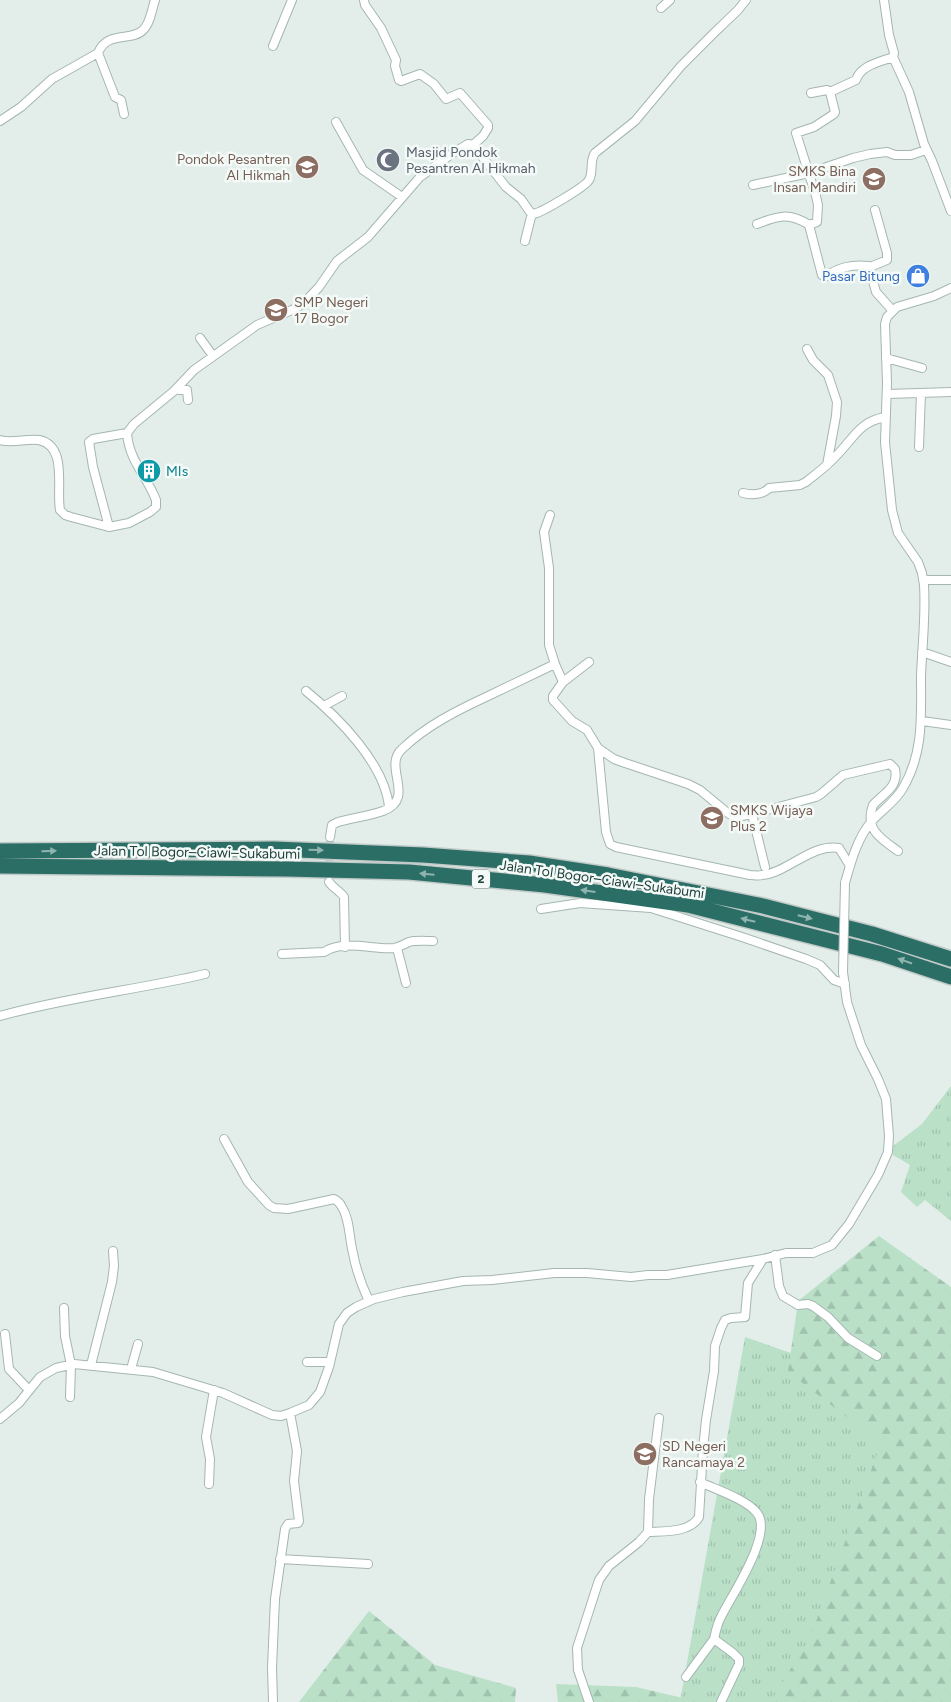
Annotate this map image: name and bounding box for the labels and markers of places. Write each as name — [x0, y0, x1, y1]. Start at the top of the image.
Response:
place label: Masjid Pondok Pesantren Al Hikmah — [406, 144, 536, 177]
mosque icon: Masjid Pondok Pesantren Al Hikmah — [375, 147, 401, 173]
place label: Pondok Pesantren Al Hikmah — [177, 151, 290, 184]
school or university icon: Pondok Pesantren Al Hikmah — [294, 154, 320, 180]
place label: SMKS Bina Insan Mandiri — [773, 163, 856, 196]
school or university icon: SMKS Bina Insan Mandiri — [861, 166, 887, 192]
shop icon: Pasar Bitung — [905, 263, 931, 289]
place label: Pasar Bitung — [822, 268, 900, 285]
place label: SMP Negeri 17 Bogor — [294, 294, 368, 327]
school or university icon: SMP Negeri 17 Bogor — [263, 297, 289, 323]
building icon: MIs — [136, 458, 162, 484]
place label: MIs — [166, 463, 188, 480]
place label: SMKS Wijaya Plus 2 — [730, 802, 813, 835]
school or university icon: SMKS Wijaya Plus 2 — [699, 805, 725, 831]
place label: SD Negeri Rancamaya 2 — [662, 1438, 745, 1471]
school or university icon: SD Negeri Rancamaya 2 — [632, 1441, 658, 1467]

